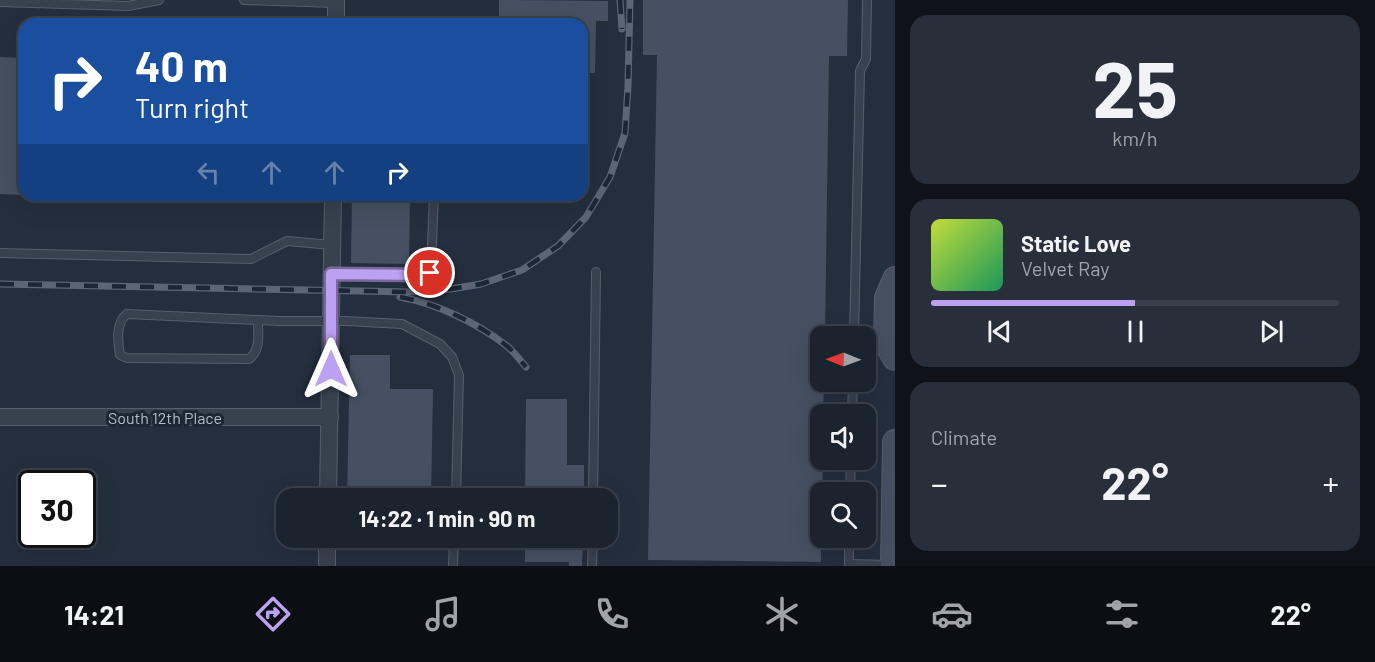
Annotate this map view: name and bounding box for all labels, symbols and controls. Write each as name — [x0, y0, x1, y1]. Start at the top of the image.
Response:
text: 40 m — [135, 40, 228, 90]
text: 25 — [1092, 40, 1178, 134]
icon: right — [36, 42, 114, 120]
text: Turn right — [135, 91, 249, 123]
text: km/h — [1112, 126, 1158, 150]
icon: left — [192, 156, 225, 189]
icon: ahead — [255, 156, 288, 189]
icon: ahead — [318, 156, 351, 189]
icon: right — [381, 156, 414, 189]
text: Static Love — [1021, 230, 1131, 256]
pin — [404, 247, 455, 298]
icon: arrive — [413, 256, 446, 289]
text: Velvet Ray — [1021, 256, 1110, 280]
icon: previous — [983, 315, 1016, 348]
icon: pause — [1119, 315, 1152, 348]
icon: next — [1255, 315, 1288, 348]
north arrow — [810, 326, 876, 392]
map controls — [810, 326, 876, 548]
position arrow — [299, 337, 363, 401]
button: sound — [810, 404, 876, 470]
street label: South 12th Place — [108, 408, 222, 427]
text: Climate — [931, 425, 997, 449]
text: 22° — [1101, 455, 1169, 509]
text: − — [931, 463, 948, 503]
text: + — [1322, 463, 1339, 503]
speed limit sign: 30 — [18, 470, 96, 548]
button: search — [810, 482, 876, 548]
text: 14:22 · 1 min · 90 m — [359, 505, 535, 531]
icon: directions — [252, 593, 294, 635]
icon: music — [422, 593, 464, 635]
icon: phone — [591, 593, 633, 635]
icon: climate — [761, 593, 803, 635]
icon: car — [931, 593, 973, 635]
icon: filters — [1101, 593, 1143, 635]
text: 14:21 — [64, 598, 124, 630]
text: 22° — [1271, 598, 1311, 630]

